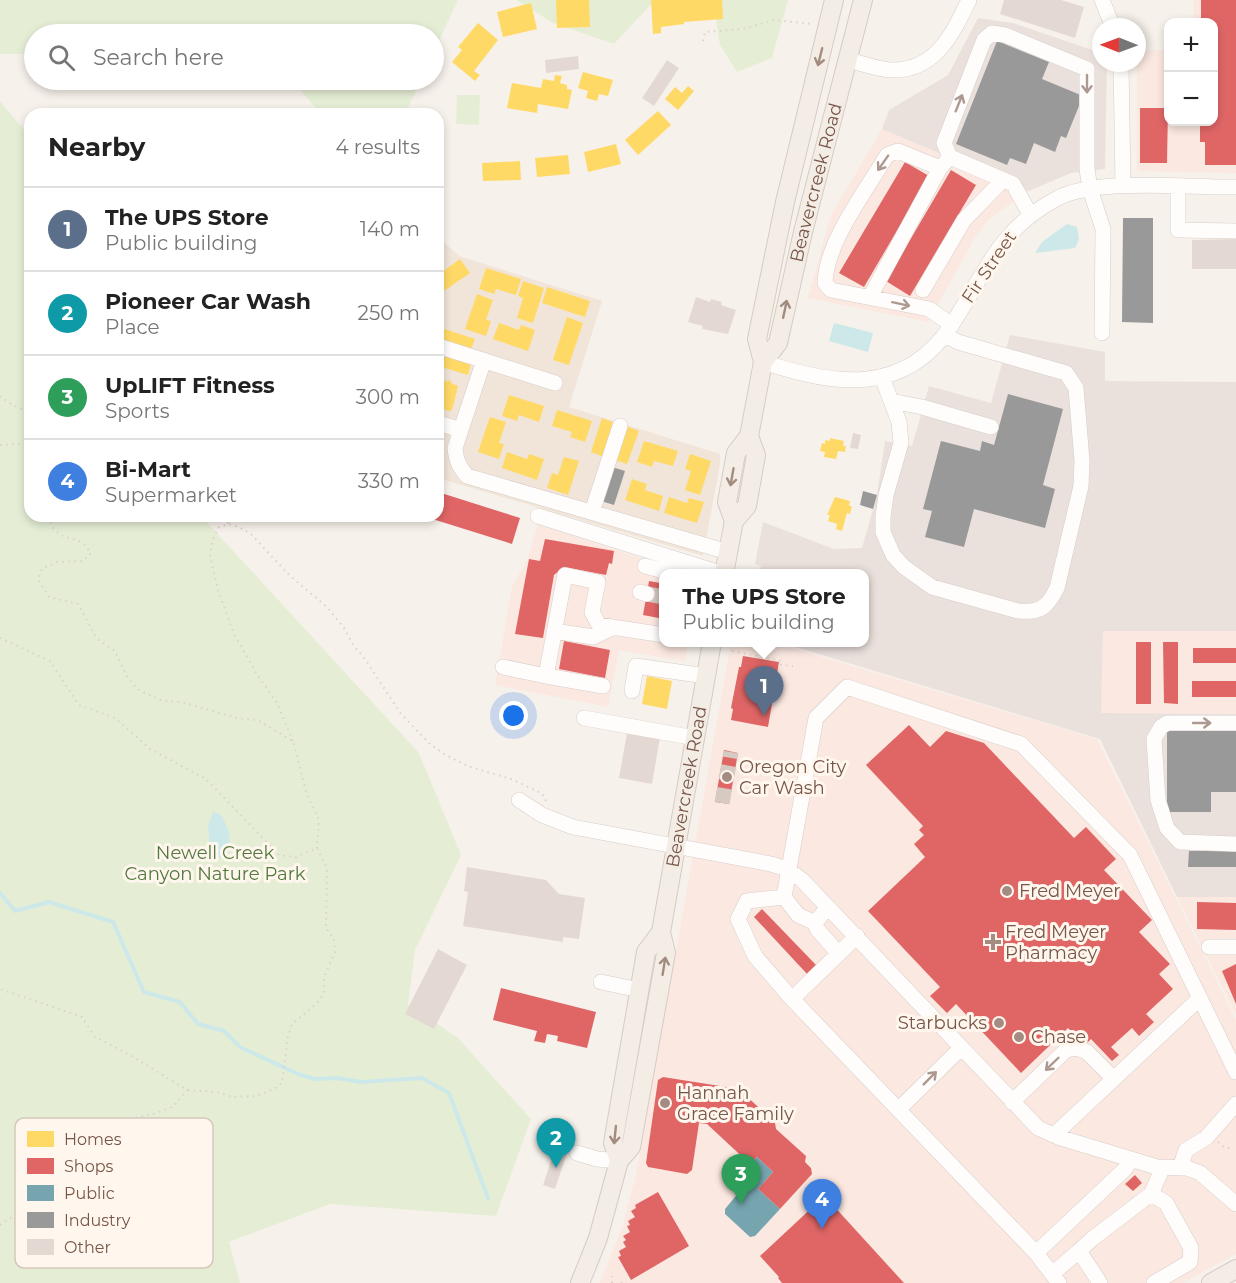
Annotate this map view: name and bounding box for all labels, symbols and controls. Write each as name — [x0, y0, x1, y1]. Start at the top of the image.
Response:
north arrow — [1092, 18, 1146, 72]
map controls — [1164, 18, 1218, 126]
button: + — [1164, 18, 1218, 72]
search box — [24, 24, 444, 90]
icon: search — [45, 41, 78, 74]
text: Search here — [93, 44, 224, 71]
one-way arrow — [813, 47, 825, 66]
button: − — [1164, 72, 1218, 126]
one-way arrow — [1081, 73, 1093, 93]
one-way arrow — [954, 94, 965, 113]
street label: Beavercreek Road — [786, 101, 847, 264]
text: Nearby — [48, 131, 145, 163]
text: 4 results — [335, 135, 420, 159]
one-way arrow — [877, 154, 889, 170]
text: The UPS Store — [105, 204, 269, 231]
text: 1 — [64, 217, 71, 241]
text: 140 m — [360, 217, 420, 241]
street label: Fir Street — [957, 227, 1021, 307]
text: Public building — [105, 231, 258, 255]
text: Pioneer Car Wash — [105, 288, 311, 315]
one-way arrow — [891, 298, 910, 310]
one-way arrow — [780, 300, 792, 319]
text: 2 — [62, 301, 73, 325]
text: 250 m — [358, 301, 420, 325]
text: Place — [105, 315, 160, 339]
text: UpLIFT Fitness — [105, 372, 275, 399]
text: 3 — [62, 385, 73, 409]
text: 300 m — [356, 385, 420, 409]
text: Sports — [105, 399, 170, 423]
text: Bi-Mart — [105, 456, 191, 483]
one-way arrow — [726, 467, 737, 486]
text: 4 — [61, 469, 74, 493]
text: 330 m — [358, 469, 420, 493]
text: Supermarket — [105, 483, 237, 507]
popup — [659, 569, 869, 647]
text: The UPS Store — [682, 583, 846, 610]
text: Public building — [682, 610, 835, 634]
pin: 1 — [744, 666, 783, 716]
your location — [499, 701, 528, 730]
street label: Beavercreek Road — [662, 704, 712, 869]
one-way arrow — [1191, 717, 1211, 729]
place label: Oregon City Car Wash — [739, 756, 847, 799]
marker: Oregon City Car Wash — [720, 770, 734, 784]
park label: Newell Creek Canyon Nature Park — [124, 842, 306, 885]
place label: Fred Meyer — [1019, 880, 1121, 902]
marker: Fred Meyer — [1000, 884, 1014, 898]
place label: Fred Meyer Pharmacy — [1005, 921, 1107, 964]
marker: Fred Meyer Pharmacy — [986, 935, 1000, 949]
one-way arrow — [659, 956, 670, 976]
place label: Starbucks — [898, 1012, 987, 1034]
marker: Starbucks — [992, 1016, 1006, 1030]
place label: Chase — [1031, 1026, 1086, 1048]
marker: Chase — [1012, 1030, 1026, 1044]
one-way arrow — [1044, 1057, 1059, 1071]
one-way arrow — [923, 1071, 938, 1086]
place label: Hannah Grace Family — [677, 1082, 794, 1125]
marker: Hannah Grace Family — [658, 1096, 672, 1110]
legend — [15, 1118, 213, 1268]
pin: 2 — [536, 1118, 576, 1168]
one-way arrow — [609, 1125, 620, 1144]
text: Homes — [64, 1130, 122, 1149]
pin: 3 — [722, 1154, 760, 1204]
text: Shops — [64, 1157, 114, 1176]
pin: 4 — [802, 1180, 842, 1229]
text: Public — [64, 1184, 115, 1203]
text: Industry — [64, 1211, 131, 1230]
text: Other — [64, 1238, 111, 1257]

